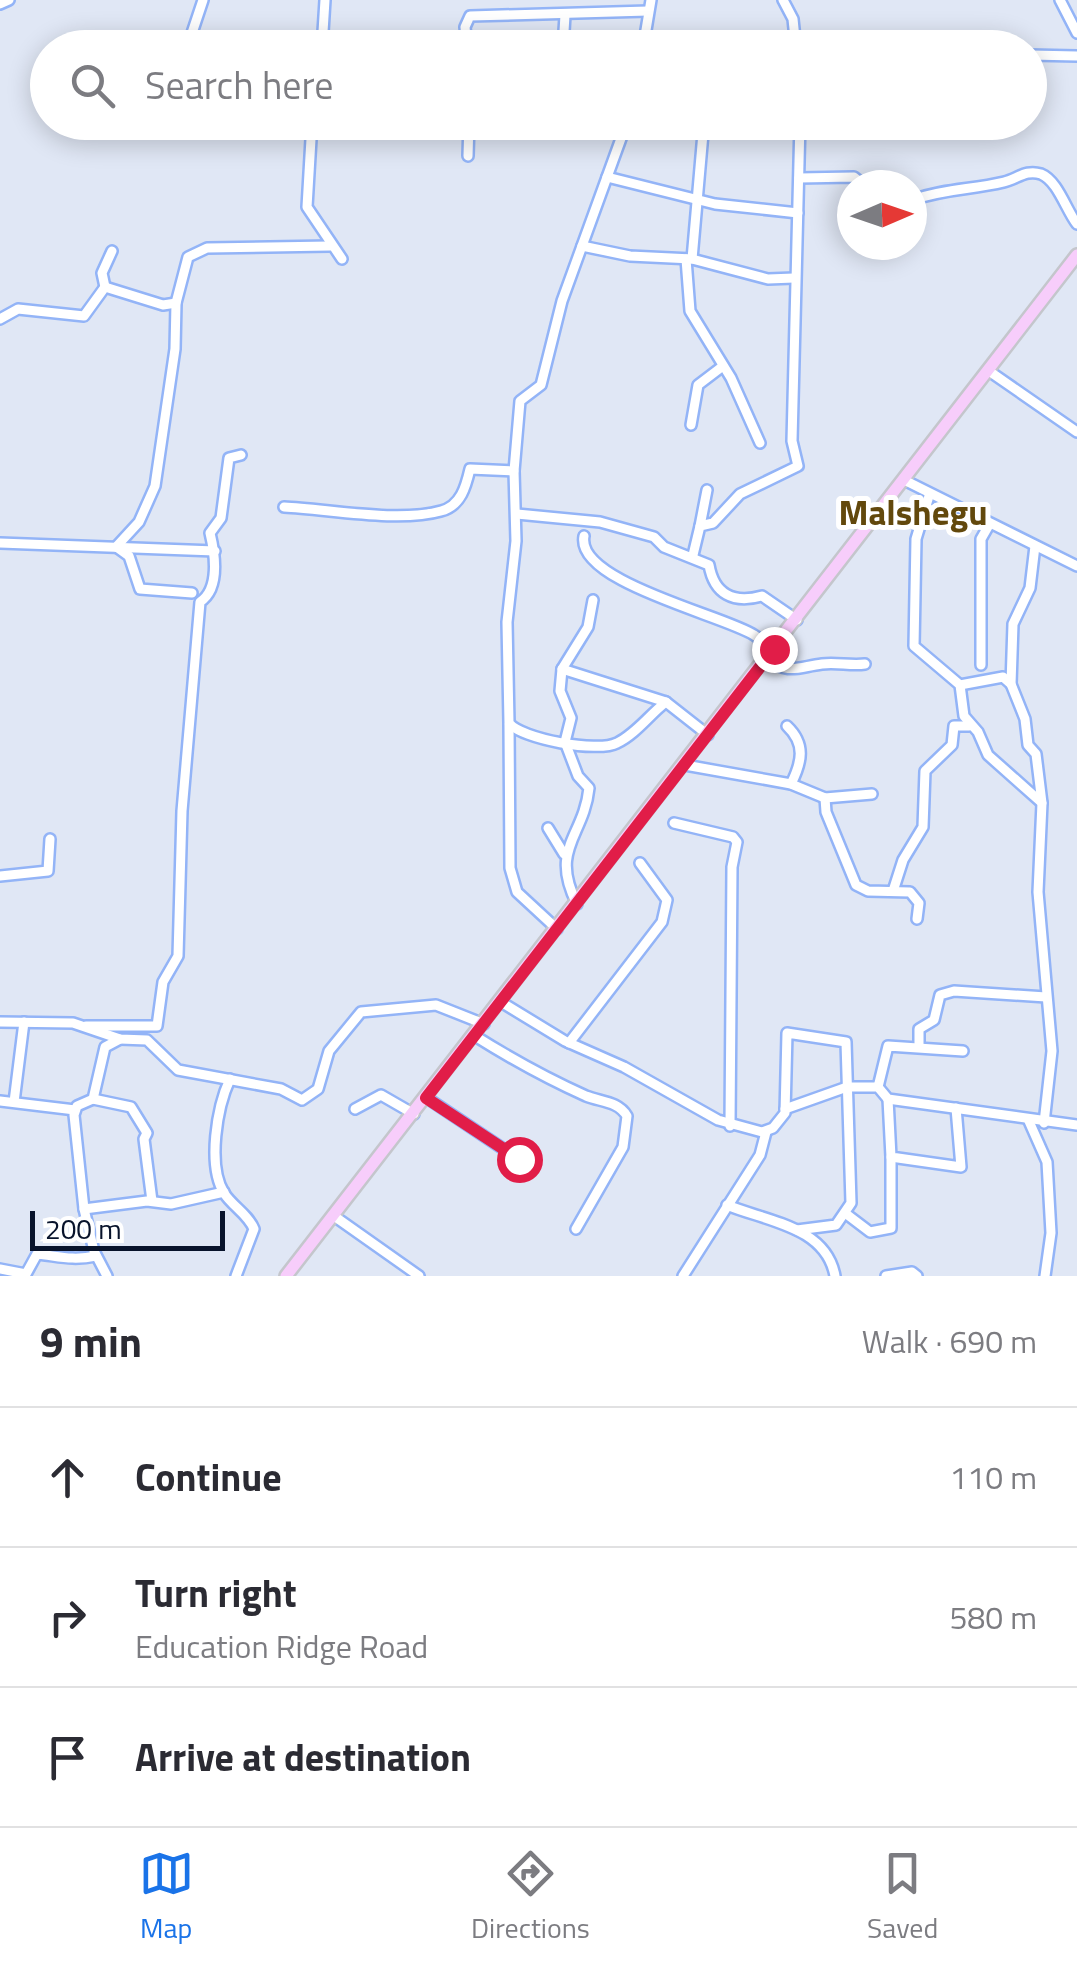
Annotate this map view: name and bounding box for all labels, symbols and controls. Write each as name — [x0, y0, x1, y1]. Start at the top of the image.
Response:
search box — [30, 30, 1047, 140]
text: Search here — [145, 56, 333, 114]
icon: search — [65, 58, 120, 113]
north arrow — [837, 170, 927, 260]
district label: Malshegu — [838, 485, 988, 539]
route end — [752, 627, 798, 673]
route start — [497, 1137, 543, 1183]
scale bar — [30, 1206, 225, 1250]
text: 200 m — [45, 1207, 122, 1250]
text: 9 min — [40, 1309, 142, 1373]
text: Walk · 690 m — [862, 1317, 1037, 1365]
text: Continue — [135, 1448, 282, 1506]
icon: ahead — [40, 1450, 95, 1505]
text: 110 m — [949, 1453, 1037, 1501]
text: Turn right — [135, 1564, 297, 1622]
icon: right — [40, 1590, 95, 1645]
text: 580 m — [949, 1593, 1037, 1641]
text: Education Ridge Road — [135, 1622, 428, 1670]
text: Arrive at destination — [135, 1728, 471, 1786]
icon: arrive — [40, 1730, 95, 1785]
tab: Map — [139, 1846, 194, 1949]
tab: Directions — [471, 1846, 590, 1949]
tab: Saved — [867, 1846, 938, 1949]

